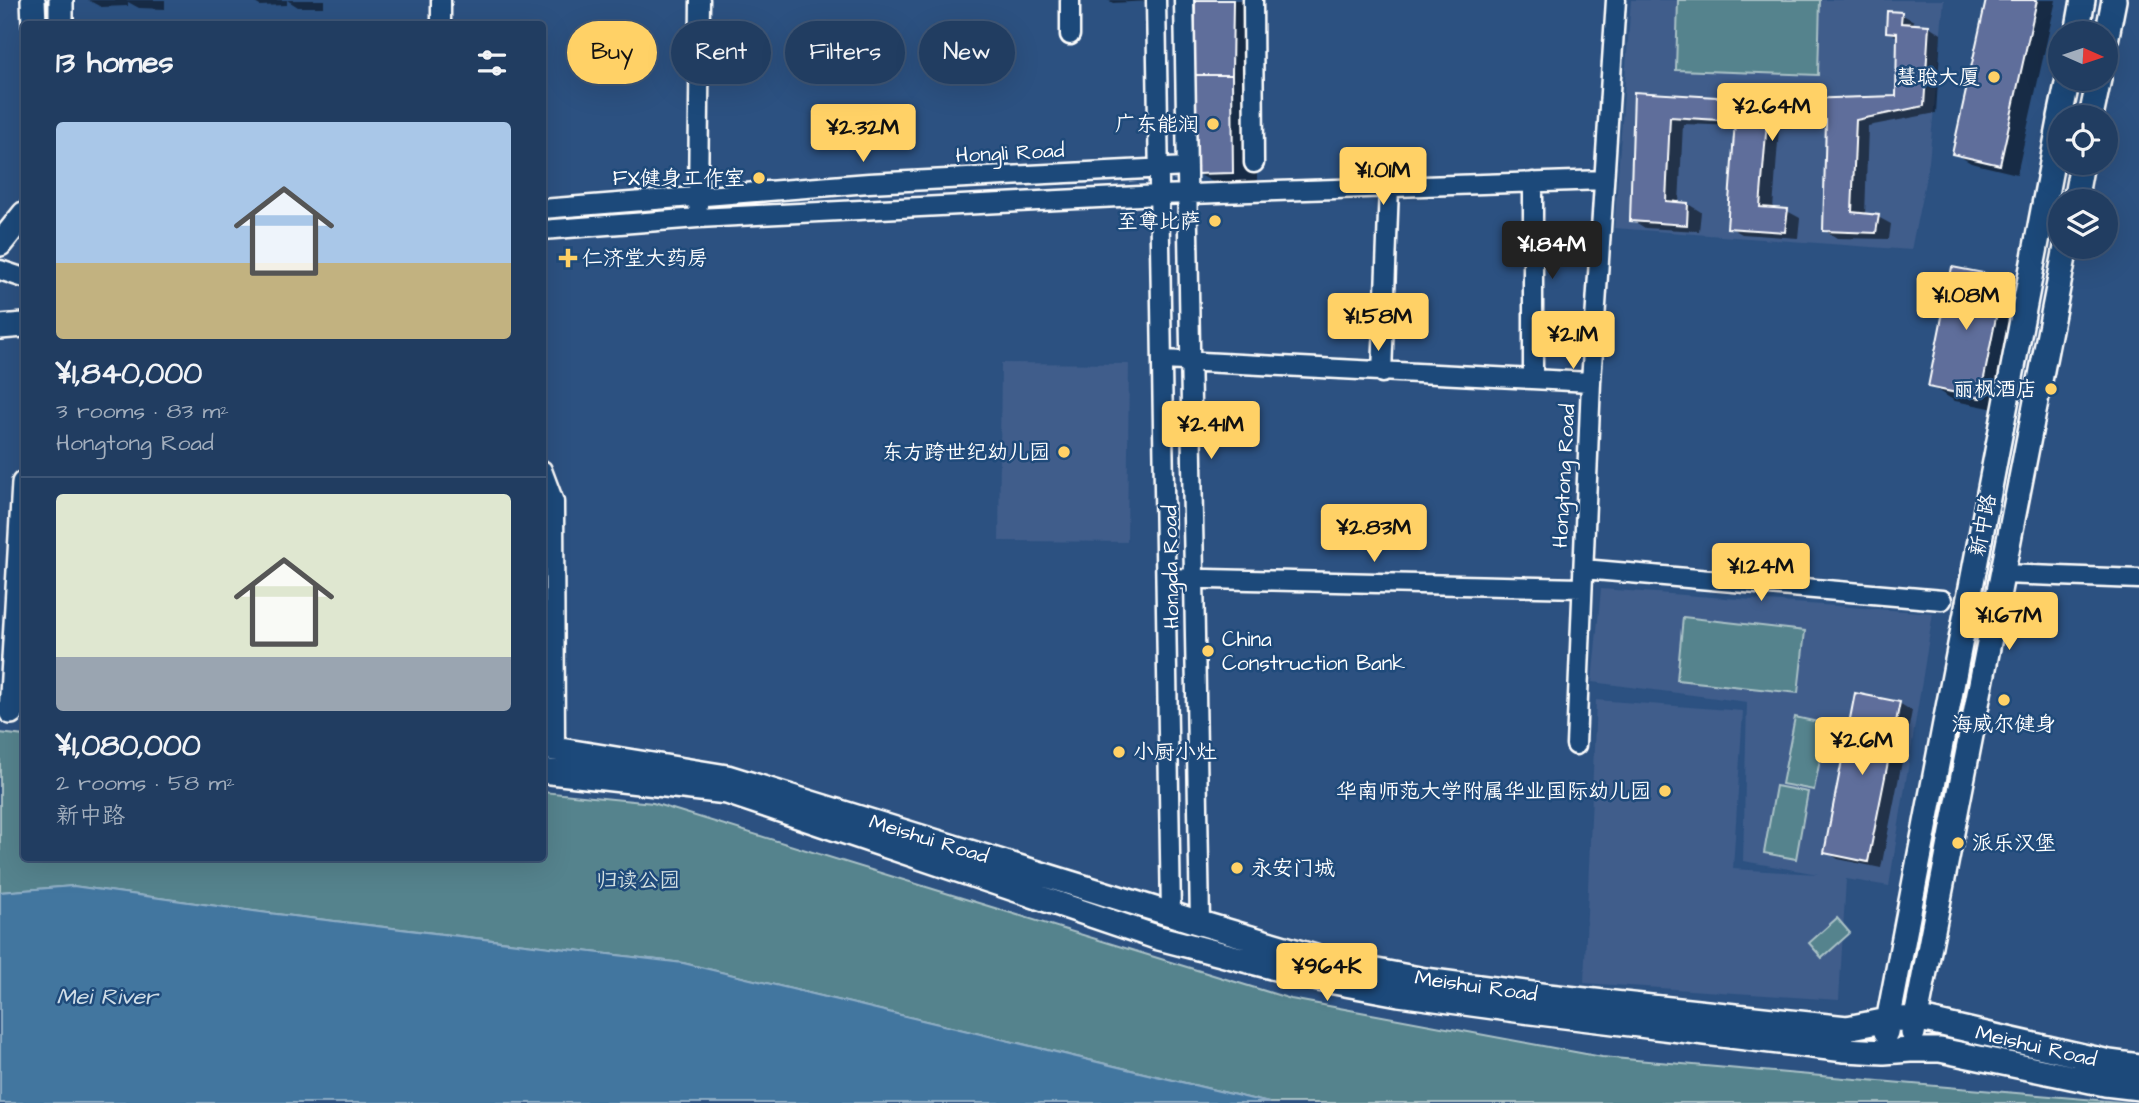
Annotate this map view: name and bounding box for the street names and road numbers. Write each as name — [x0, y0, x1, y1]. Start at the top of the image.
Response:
street label: Hongli Road — [955, 136, 1066, 172]
street label: Hongtong Road — [1546, 403, 1584, 549]
street label: 新中路 — [1963, 491, 2003, 559]
street label: Hongda Road — [1155, 505, 1189, 629]
street label: Meishui Road — [866, 807, 992, 871]
street label: Meishui Road — [1413, 963, 1539, 1009]
street label: Meishui Road — [1973, 1018, 2100, 1074]

